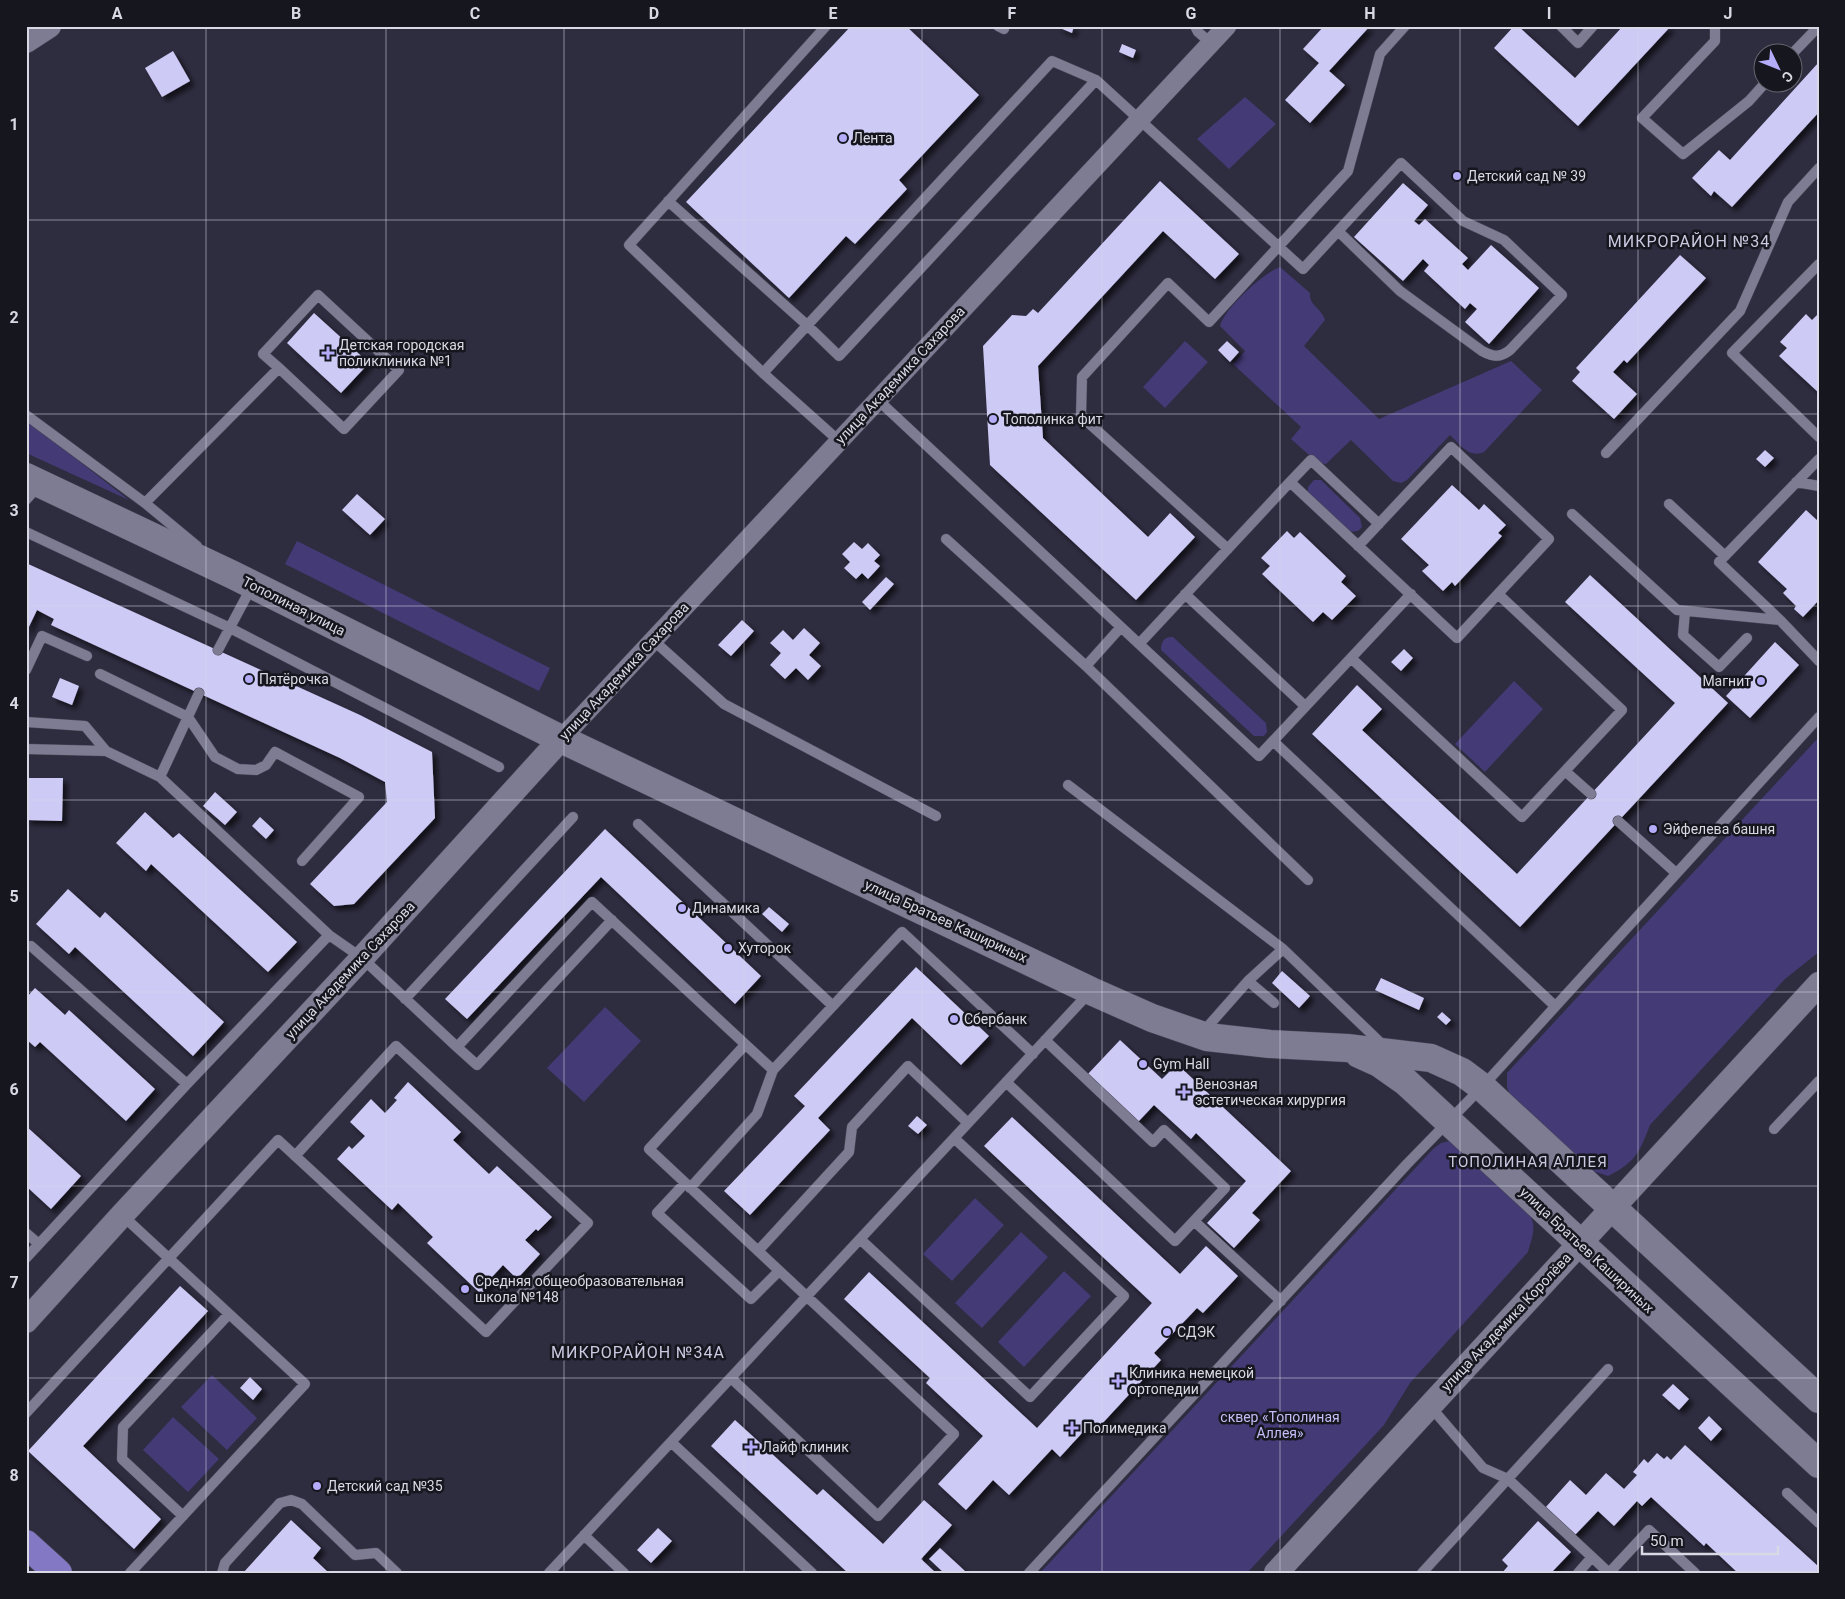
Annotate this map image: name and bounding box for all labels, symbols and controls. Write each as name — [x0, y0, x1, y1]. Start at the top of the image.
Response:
text: A — [112, 4, 123, 23]
text: B — [291, 4, 301, 23]
text: C — [470, 4, 480, 23]
text: D — [649, 4, 659, 23]
text: E — [829, 4, 838, 23]
text: F — [1008, 4, 1017, 23]
text: G — [1186, 4, 1197, 23]
text: H — [1364, 4, 1376, 23]
text: I — [1547, 4, 1551, 23]
text: J — [1724, 4, 1732, 23]
north arrow — [1752, 42, 1802, 92]
text: С — [1779, 68, 1796, 86]
text: 1 — [9, 115, 19, 134]
place label: Лента — [853, 130, 893, 146]
marker: Лента — [837, 132, 849, 144]
place label: Детский сад № 39 — [1467, 168, 1586, 184]
marker: Детский сад № 39 — [1451, 170, 1463, 182]
district label: МИКРОРАЙОН №34 — [1608, 232, 1770, 251]
street label: улица Академика Сахарова — [832, 303, 968, 447]
text: 2 — [9, 308, 19, 327]
place label: Детская городская поликлиника №1 — [339, 337, 464, 369]
marker: Детская городская поликлиника №1 — [321, 346, 335, 360]
place label: Тополинка фит — [1003, 411, 1103, 427]
marker: Тополинка фит — [987, 413, 999, 425]
text: 3 — [9, 501, 19, 520]
street label: Тополиная улица — [240, 573, 348, 639]
street label: улица Академика Сахарова — [556, 599, 692, 743]
place label: Пятёрочка — [259, 671, 329, 687]
marker: Пятёрочка — [243, 673, 255, 685]
place label: Магнит — [1702, 673, 1751, 689]
marker: Магнит — [1755, 675, 1767, 687]
text: 4 — [9, 694, 19, 713]
place label: Эйфелева башня — [1663, 821, 1775, 837]
marker: Эйфелева башня — [1647, 823, 1659, 835]
street label: улица Братьев Кашириных — [862, 876, 1030, 966]
text: 5 — [9, 887, 19, 906]
street label: улица Академика Сахарова — [282, 898, 418, 1042]
place label: Динамика — [692, 900, 760, 916]
marker: Динамика — [676, 902, 688, 914]
place label: Хуторок — [738, 940, 791, 956]
marker: Хуторок — [722, 942, 734, 954]
place label: Сбербанк — [964, 1011, 1028, 1027]
marker: Сбербанк — [948, 1013, 960, 1025]
place label: Gym Hall — [1153, 1056, 1209, 1072]
marker: Gym Hall — [1137, 1058, 1149, 1070]
place label: Венозная эстетическая хирургия — [1195, 1076, 1346, 1108]
text: 6 — [9, 1080, 19, 1099]
marker: Венозная эстетическая хирургия — [1177, 1085, 1191, 1099]
district label: ТОПОЛИНАЯ АЛЛЕЯ — [1448, 1153, 1608, 1171]
street label: улица Братьев Кашириных — [1517, 1184, 1657, 1316]
street label: улица Академика Королёва — [1438, 1250, 1574, 1394]
text: 7 — [9, 1273, 19, 1292]
place label: Средняя общеобразовательная школа №148 — [475, 1273, 684, 1305]
marker: Средняя общеобразовательная школа №148 — [459, 1283, 471, 1295]
place label: СДЭК — [1177, 1324, 1215, 1340]
marker: СДЭК — [1161, 1326, 1173, 1338]
district label: МИКРОРАЙОН №34А — [551, 1343, 725, 1362]
place label: Клиника немецкой ортопедии — [1129, 1365, 1254, 1397]
marker: Клиника немецкой ортопедии — [1111, 1374, 1125, 1388]
park label: сквер «Тополиная Аллея» — [1220, 1409, 1340, 1441]
place label: Полимедика — [1083, 1420, 1167, 1436]
marker: Полимедика — [1065, 1421, 1079, 1435]
place label: Лайф клиник — [762, 1439, 849, 1455]
marker: Лайф клиник — [744, 1440, 758, 1454]
text: 8 — [9, 1466, 19, 1485]
place label: Детский сад №35 — [327, 1478, 443, 1494]
marker: Детский сад №35 — [311, 1480, 323, 1492]
scale bar — [1642, 1524, 1779, 1556]
text: 50 m — [1650, 1532, 1684, 1550]

